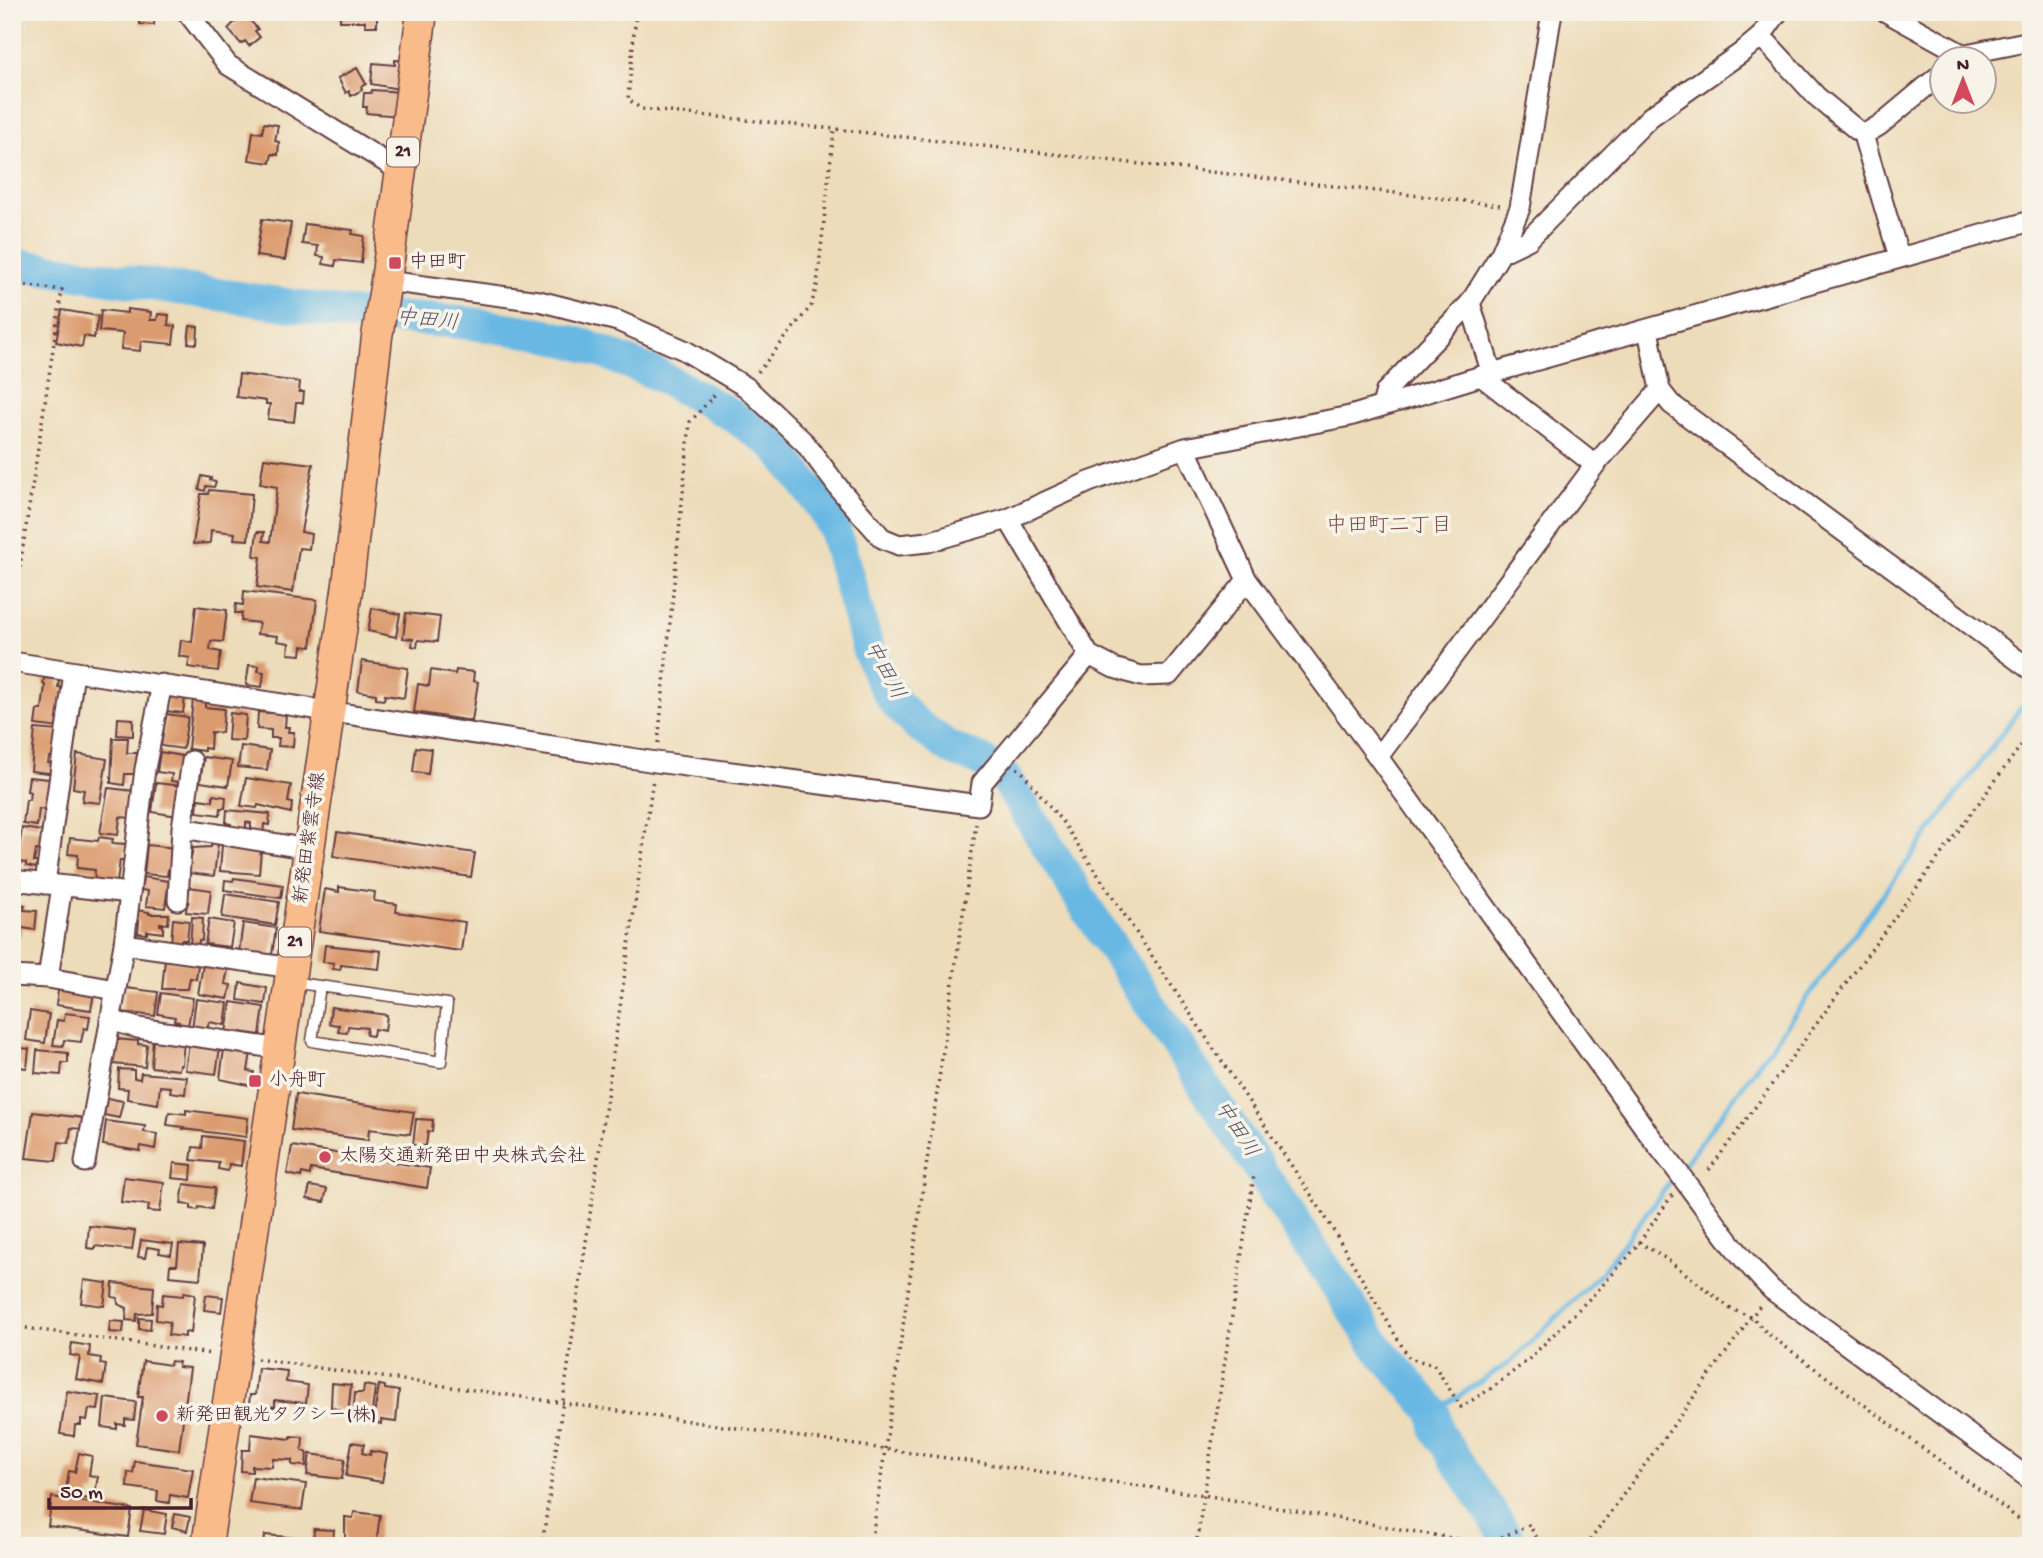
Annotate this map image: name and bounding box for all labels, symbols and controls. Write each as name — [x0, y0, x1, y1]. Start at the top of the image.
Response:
north arrow — [1927, 46, 1997, 116]
text: N — [1957, 55, 1969, 78]
road number: 21 — [387, 138, 419, 167]
place label: 中田町 — [409, 251, 466, 275]
marker: 中田町 — [387, 255, 403, 271]
water label: 中田川 — [394, 304, 460, 338]
district label: 中田町二丁目 — [1326, 513, 1452, 540]
water label: 中田川 — [857, 636, 911, 705]
street label: 新発田紫雲寺線 — [289, 770, 332, 905]
road number: 21 — [279, 928, 311, 957]
place label: 小舟町 — [269, 1069, 326, 1093]
marker: 小舟町 — [247, 1073, 263, 1089]
water label: 中田川 — [1207, 1096, 1264, 1163]
place label: 太陽交通新発田中央株式会社 — [339, 1145, 586, 1169]
marker: 太陽交通新発田中央株式会社 — [317, 1149, 333, 1165]
place label: 新発田観光タクシー(株) — [176, 1404, 376, 1428]
marker: 新発田観光タクシー(株) — [154, 1408, 170, 1424]
scale bar — [49, 1467, 191, 1511]
text: 50 m — [60, 1482, 103, 1507]

